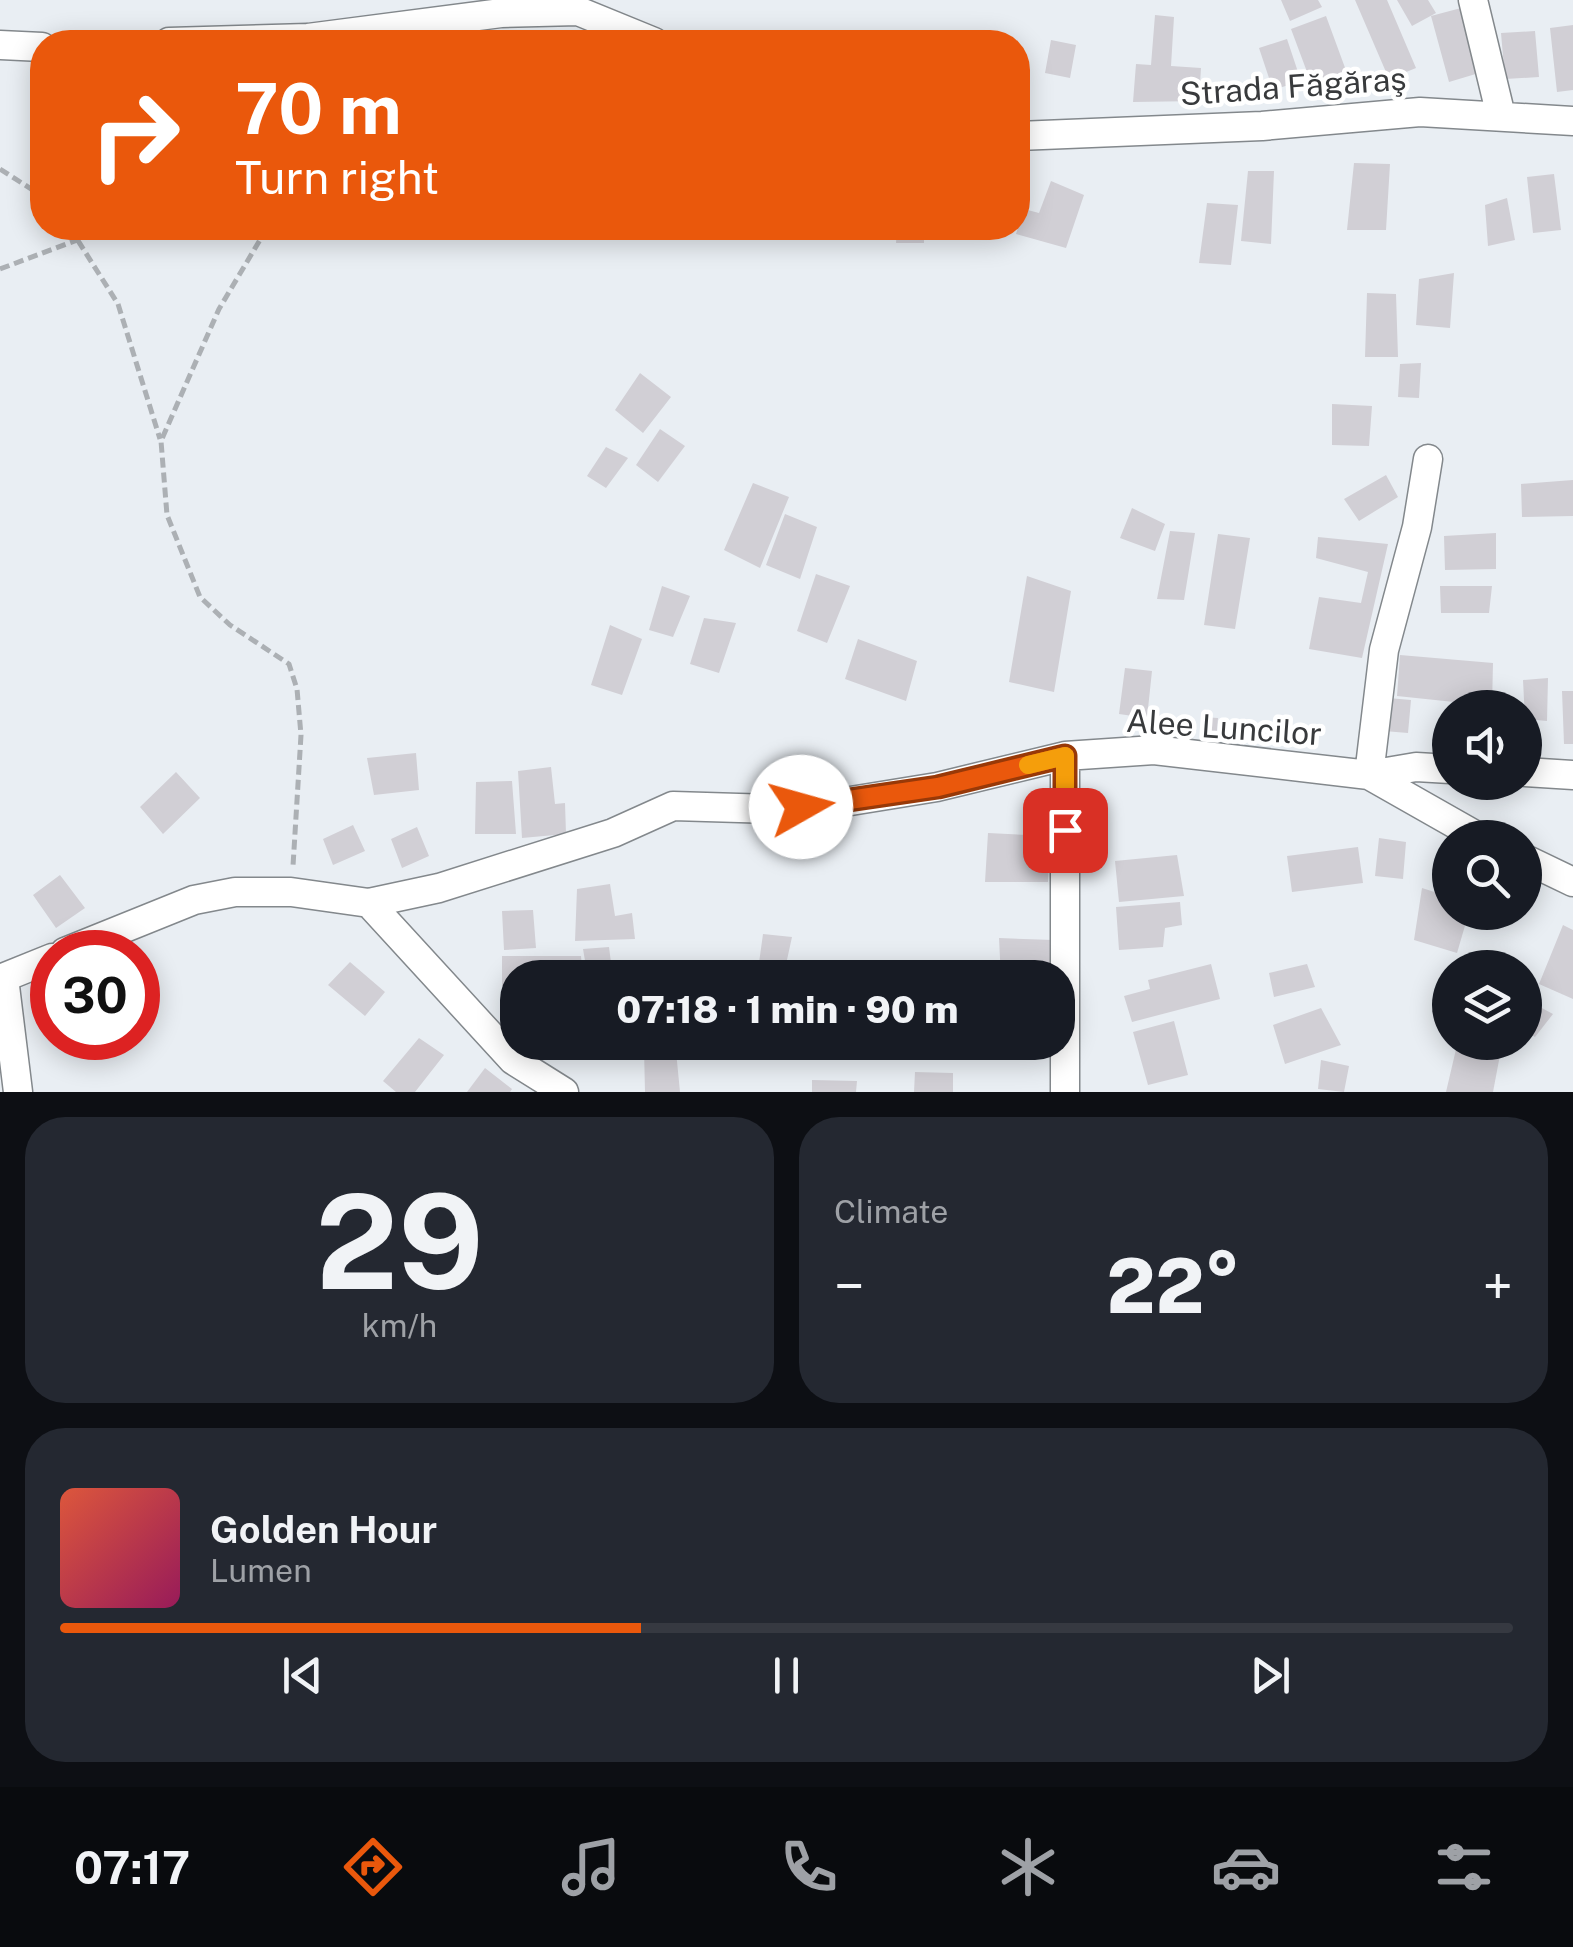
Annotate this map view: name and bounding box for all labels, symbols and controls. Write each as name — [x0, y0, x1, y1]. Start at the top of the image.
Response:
street label: Strada Făgăraş — [1179, 60, 1407, 112]
text: 70 m — [235, 67, 402, 150]
icon: right — [70, 70, 200, 200]
text: Turn right — [235, 151, 439, 204]
map controls — [1432, 690, 1542, 1060]
button: sound — [1432, 690, 1542, 800]
street label: Alee Luncilor — [1125, 702, 1323, 752]
position arrow — [749, 755, 853, 859]
pin — [1023, 788, 1108, 873]
icon: arrive — [1038, 803, 1093, 858]
button: search — [1432, 820, 1542, 930]
speed limit sign: 30 — [30, 930, 160, 1060]
button: layers — [1432, 950, 1542, 1060]
text: 07:18 · 1 min · 90 m — [616, 987, 959, 1032]
text: 29 — [315, 1166, 484, 1318]
text: Climate — [834, 1193, 948, 1230]
text: 22° — [1107, 1242, 1240, 1330]
text: − — [834, 1254, 865, 1318]
text: + — [1483, 1254, 1513, 1318]
text: km/h — [362, 1307, 437, 1344]
text: Golden Hour — [210, 1507, 437, 1552]
text: Lumen — [210, 1552, 312, 1589]
icon: previous — [275, 1648, 330, 1703]
icon: pause — [759, 1648, 814, 1703]
icon: next — [1243, 1648, 1298, 1703]
icon: directions — [338, 1832, 408, 1902]
icon: music — [556, 1832, 626, 1902]
icon: phone — [774, 1832, 844, 1902]
icon: climate — [993, 1832, 1063, 1902]
icon: car — [1211, 1832, 1281, 1902]
icon: filters — [1429, 1832, 1499, 1902]
text: 07:17 — [74, 1841, 190, 1894]

